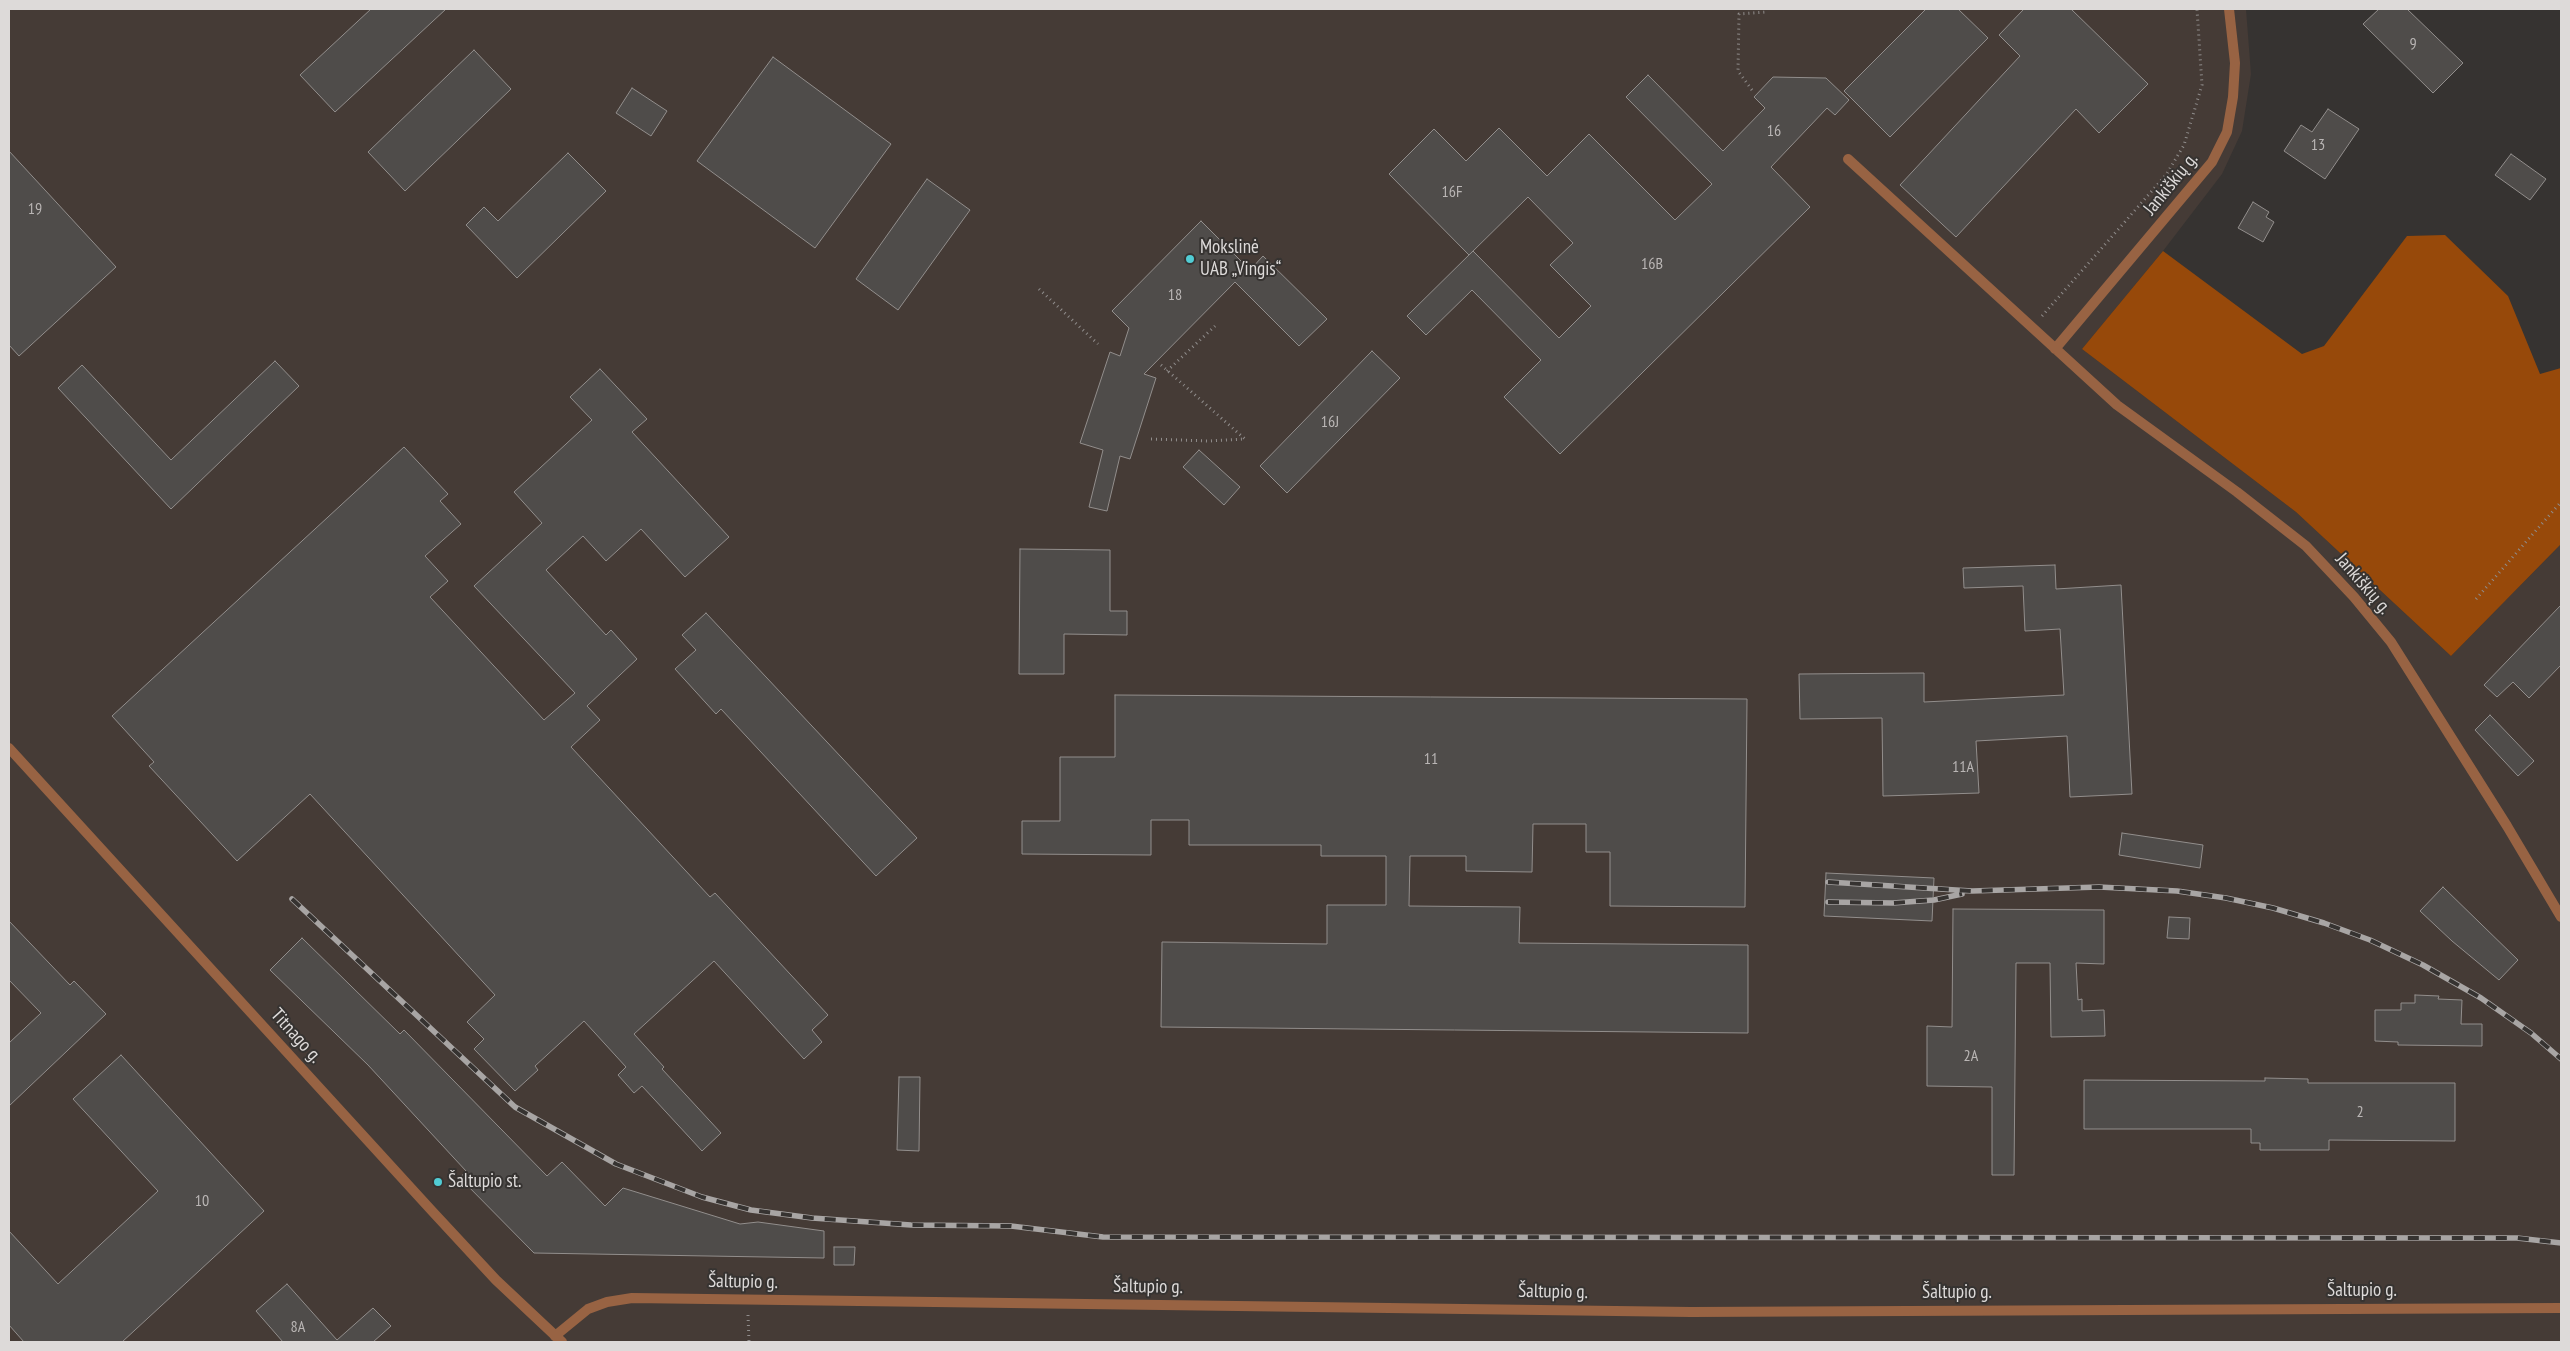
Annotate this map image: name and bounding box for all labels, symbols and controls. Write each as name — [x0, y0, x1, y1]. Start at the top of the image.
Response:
house number: 9 — [2409, 34, 2417, 54]
house number: 16 — [1767, 121, 1781, 141]
house number: 13 — [2311, 135, 2325, 155]
street label: Jankiškių g. — [2139, 148, 2203, 220]
house number: 16F — [1441, 182, 1463, 202]
house number: 19 — [28, 199, 42, 219]
place label: Mokslinė UAB „Vingis“ — [1200, 237, 1281, 281]
marker: Mokslinė UAB „Vingis“ — [1184, 253, 1196, 265]
house number: 16B — [1641, 254, 1663, 274]
house number: 18 — [1168, 285, 1182, 305]
house number: 16J — [1321, 412, 1339, 432]
street label: Jankiškių g. — [2330, 549, 2396, 619]
house number: 11 — [1424, 749, 1438, 769]
house number: 11A — [1952, 757, 1974, 777]
street label: Titnago g. — [266, 1004, 326, 1068]
house number: 2A — [1964, 1046, 1978, 1066]
house number: 2 — [2356, 1102, 2364, 1122]
place label: Šaltupio st. — [448, 1171, 521, 1193]
marker: Šaltupio st. — [432, 1176, 444, 1188]
house number: 10 — [195, 1191, 209, 1211]
street label: Šaltupio g. — [708, 1270, 778, 1294]
street label: Šaltupio g. — [1113, 1275, 1183, 1299]
street label: Šaltupio g. — [1518, 1280, 1588, 1304]
street label: Šaltupio g. — [2327, 1280, 2397, 1302]
street label: Šaltupio g. — [1922, 1282, 1992, 1304]
house number: 8A — [291, 1317, 305, 1337]

